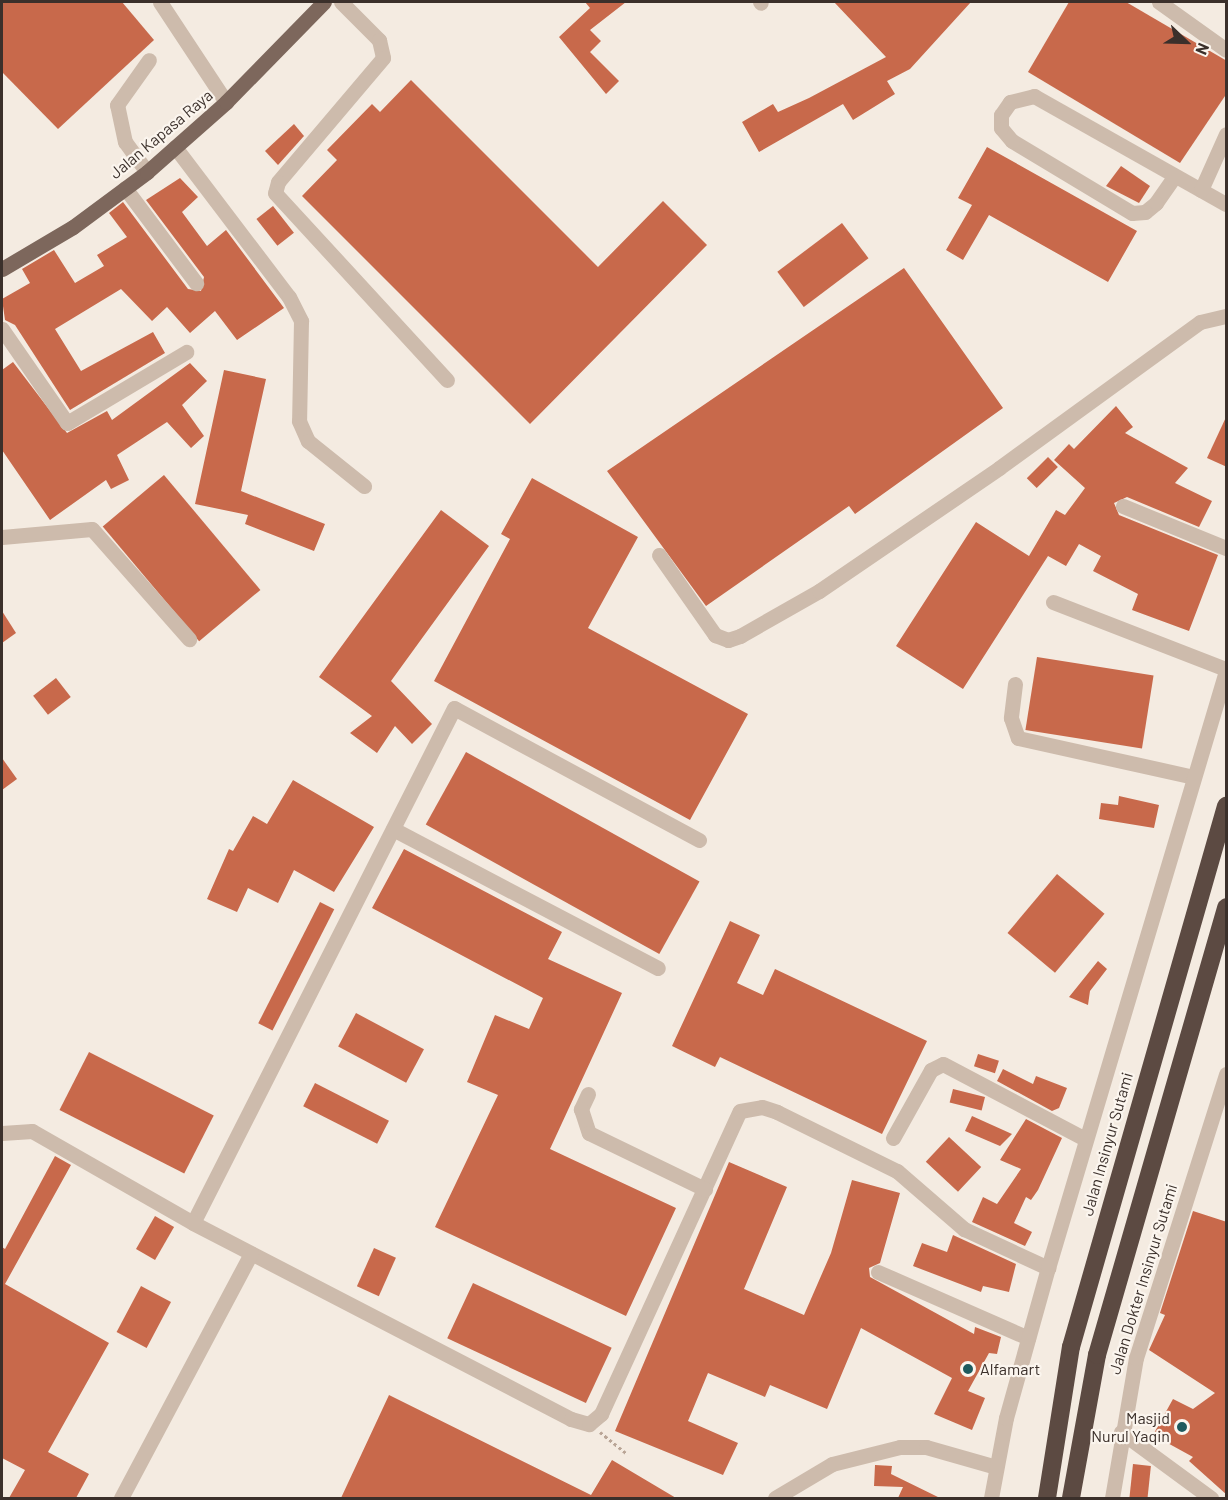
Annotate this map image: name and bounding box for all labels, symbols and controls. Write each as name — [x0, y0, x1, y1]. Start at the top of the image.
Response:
north arrow — [1156, 12, 1216, 72]
text: N — [1192, 41, 1214, 58]
street label: Jalan Kapasa Raya — [106, 85, 216, 183]
street label: Jalan Insinyur Sutami — [1077, 1070, 1137, 1218]
street label: Jalan Dokter Insinyur Sutami — [1105, 1181, 1181, 1377]
place label: Alfamart — [980, 1359, 1040, 1379]
marker: Alfamart — [961, 1362, 975, 1376]
place label: Masjid Nurul Yaqin — [1091, 1408, 1170, 1446]
marker: Masjid Nurul Yaqin — [1175, 1420, 1189, 1434]

